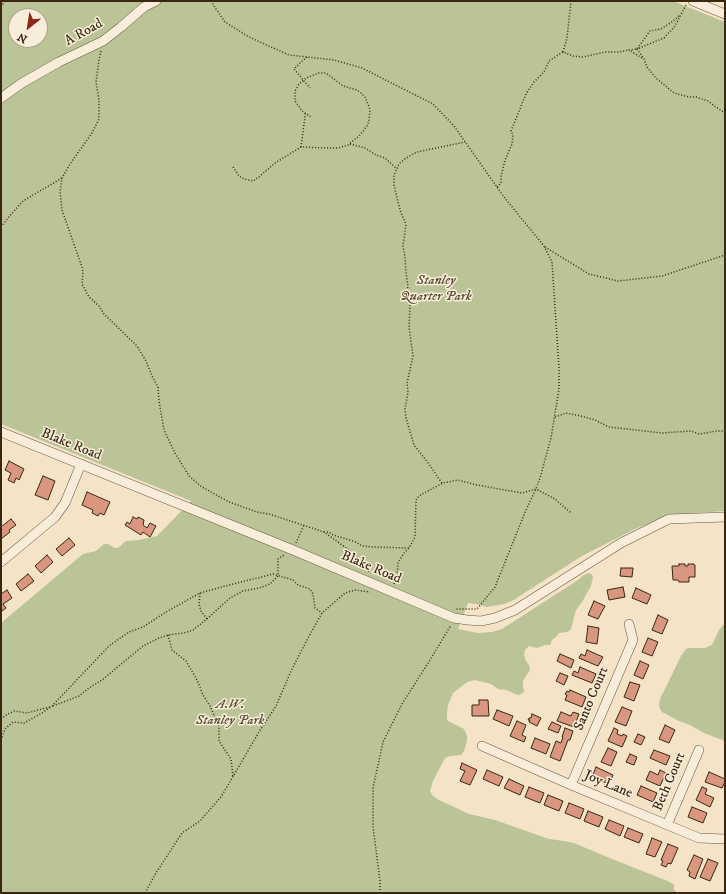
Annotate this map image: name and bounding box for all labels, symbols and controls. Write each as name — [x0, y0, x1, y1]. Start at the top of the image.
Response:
north arrow — [8, 8, 48, 48]
street label: A Road — [62, 16, 106, 50]
text: N — [15, 29, 30, 46]
park label: Stanley Quarter Park — [400, 273, 472, 306]
street label: Blake Road — [38, 425, 104, 465]
street label: Blake Road — [338, 548, 404, 588]
street label: Santo Court — [571, 665, 613, 733]
park label: A.W. Stanley Park — [196, 697, 264, 730]
street label: Beth Court — [650, 750, 690, 814]
street label: Joy Lane — [581, 767, 635, 803]

